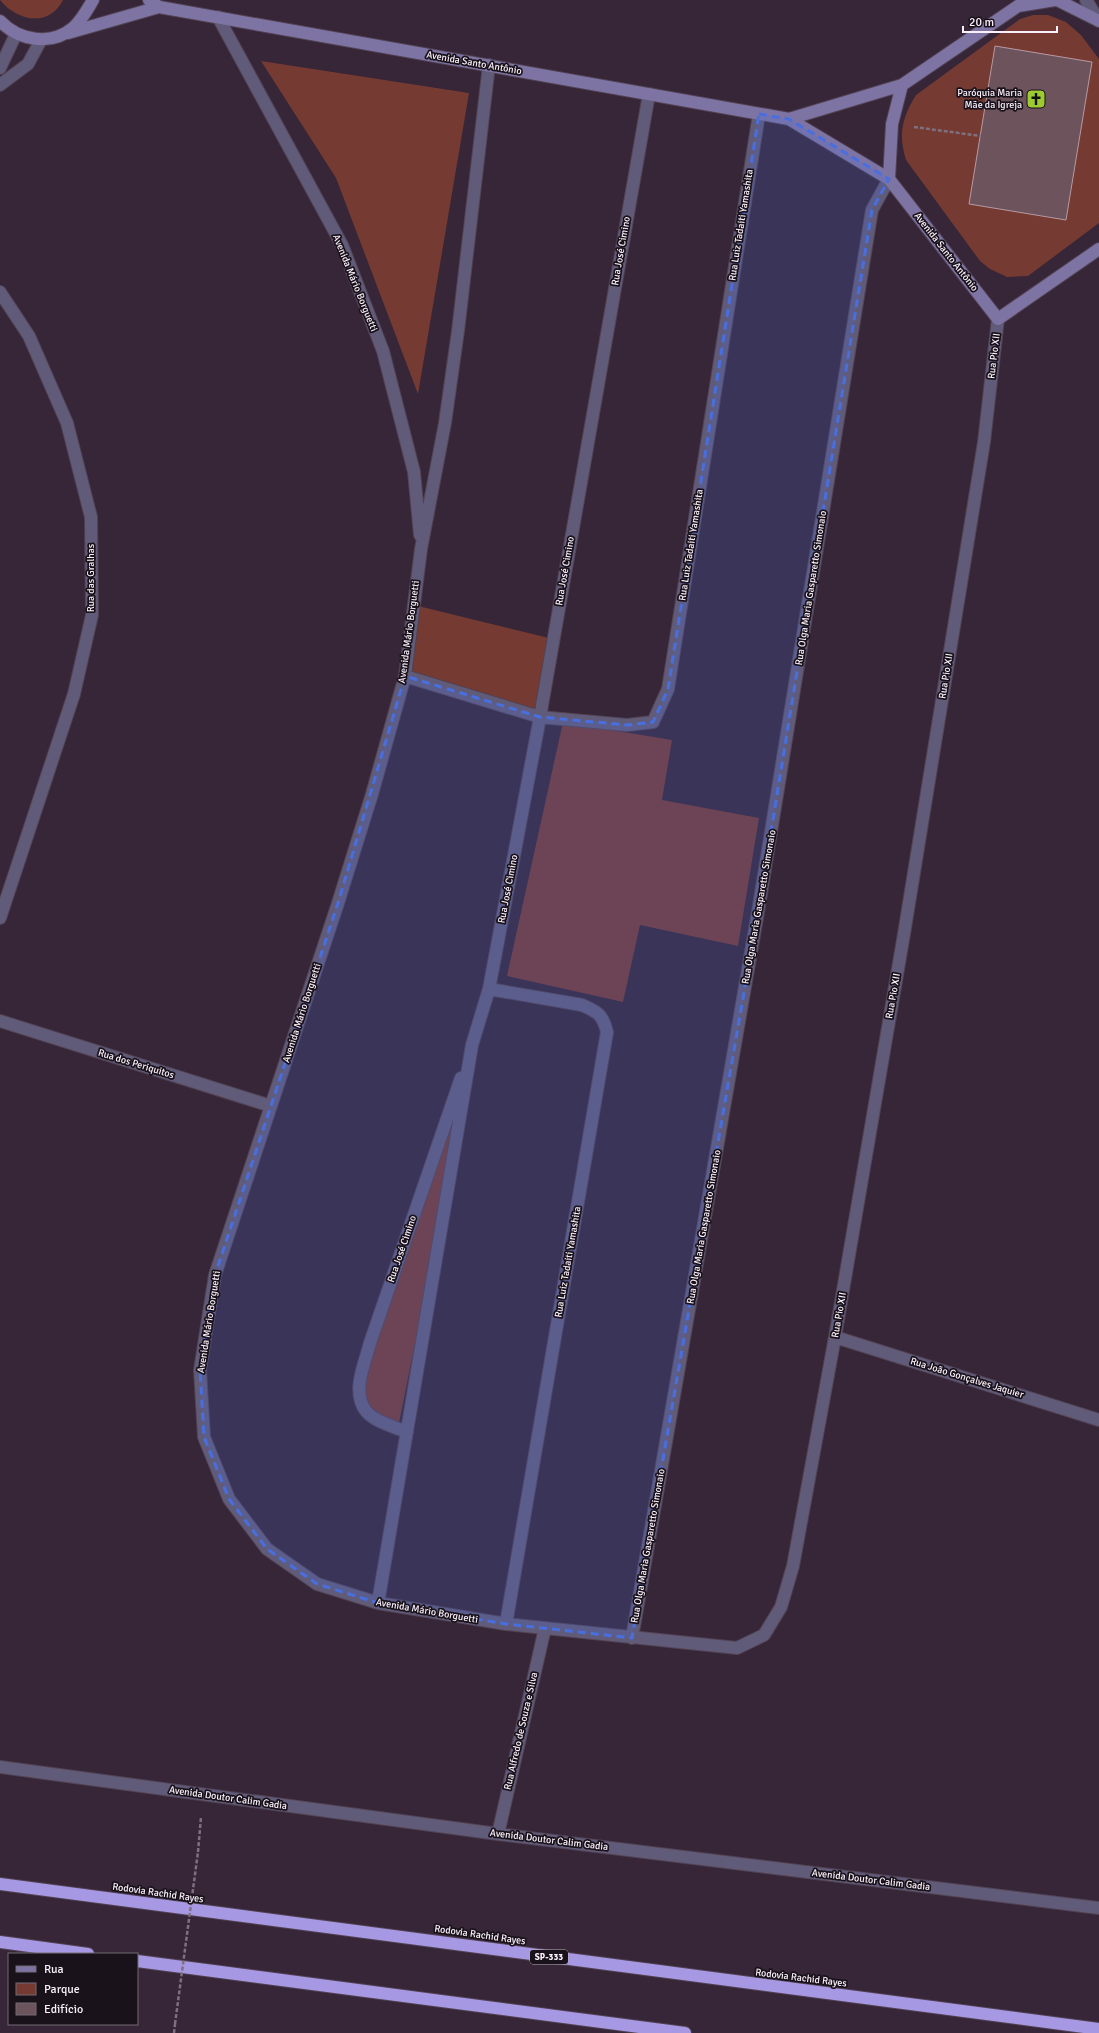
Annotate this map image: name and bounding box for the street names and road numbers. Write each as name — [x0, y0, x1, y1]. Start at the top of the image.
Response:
street label: Avenida Santo Antônio — [425, 49, 523, 77]
street label: Rua Luiz Tadaiti Yamashita — [726, 168, 756, 282]
street label: Avenida Santo Antônio — [912, 210, 980, 294]
street label: Rua José Cimino — [609, 216, 633, 286]
street label: Avenida Mário Borguetti — [330, 233, 380, 333]
street label: Rua Pio XII — [985, 332, 1003, 380]
street label: Rua Luiz Tadaiti Yamashita — [676, 488, 706, 602]
street label: Rua Olga Maria Gasparetto Simonaio — [793, 510, 829, 666]
street label: Rua José Cimino — [553, 536, 577, 606]
street label: Rua das Gralhas — [85, 543, 97, 612]
street label: Avenida Mário Borguetti — [396, 580, 422, 684]
street label: Rua Pio XII — [936, 652, 956, 700]
street label: Rua Olga Maria Gasparetto Simonaio — [740, 829, 778, 985]
street label: Rua José Cimino — [495, 854, 521, 924]
street label: Avenida Mário Borguetti — [280, 962, 324, 1064]
street label: Rua Pio XII — [883, 972, 903, 1020]
street label: Rua dos Periquitos — [97, 1047, 176, 1081]
street label: Rua Olga Maria Gasparetto Simonaio — [685, 1149, 723, 1305]
street label: Rua Luiz Tadaiti Yamashita — [552, 1205, 584, 1319]
street label: Rua José Cimino — [385, 1214, 419, 1284]
street label: Avenida Mário Borguetti — [195, 1270, 223, 1374]
street label: Rua Pio XII — [829, 1291, 849, 1339]
street label: Rua João Gonçalves Jaquier — [909, 1355, 1025, 1401]
street label: Rua Olga Maria Gasparetto Simonaio — [629, 1468, 667, 1624]
street label: Avenida Mário Borguetti — [375, 1596, 479, 1626]
street label: Rua Alfredo de Souza e Silva — [502, 1671, 540, 1791]
street label: Avenida Doutor Calim Gadia — [168, 1784, 288, 1812]
street label: Avenida Doutor Calim Gadia — [489, 1827, 609, 1853]
street label: Avenida Doutor Calim Gadia — [811, 1867, 931, 1893]
street label: Rodovia Rachid Rayes — [112, 1881, 205, 1905]
street label: Rodovia Rachid Rayes — [434, 1923, 527, 1947]
road number: SP-333 — [530, 1950, 568, 1964]
street label: Rodovia Rachid Rayes — [755, 1966, 848, 1990]

